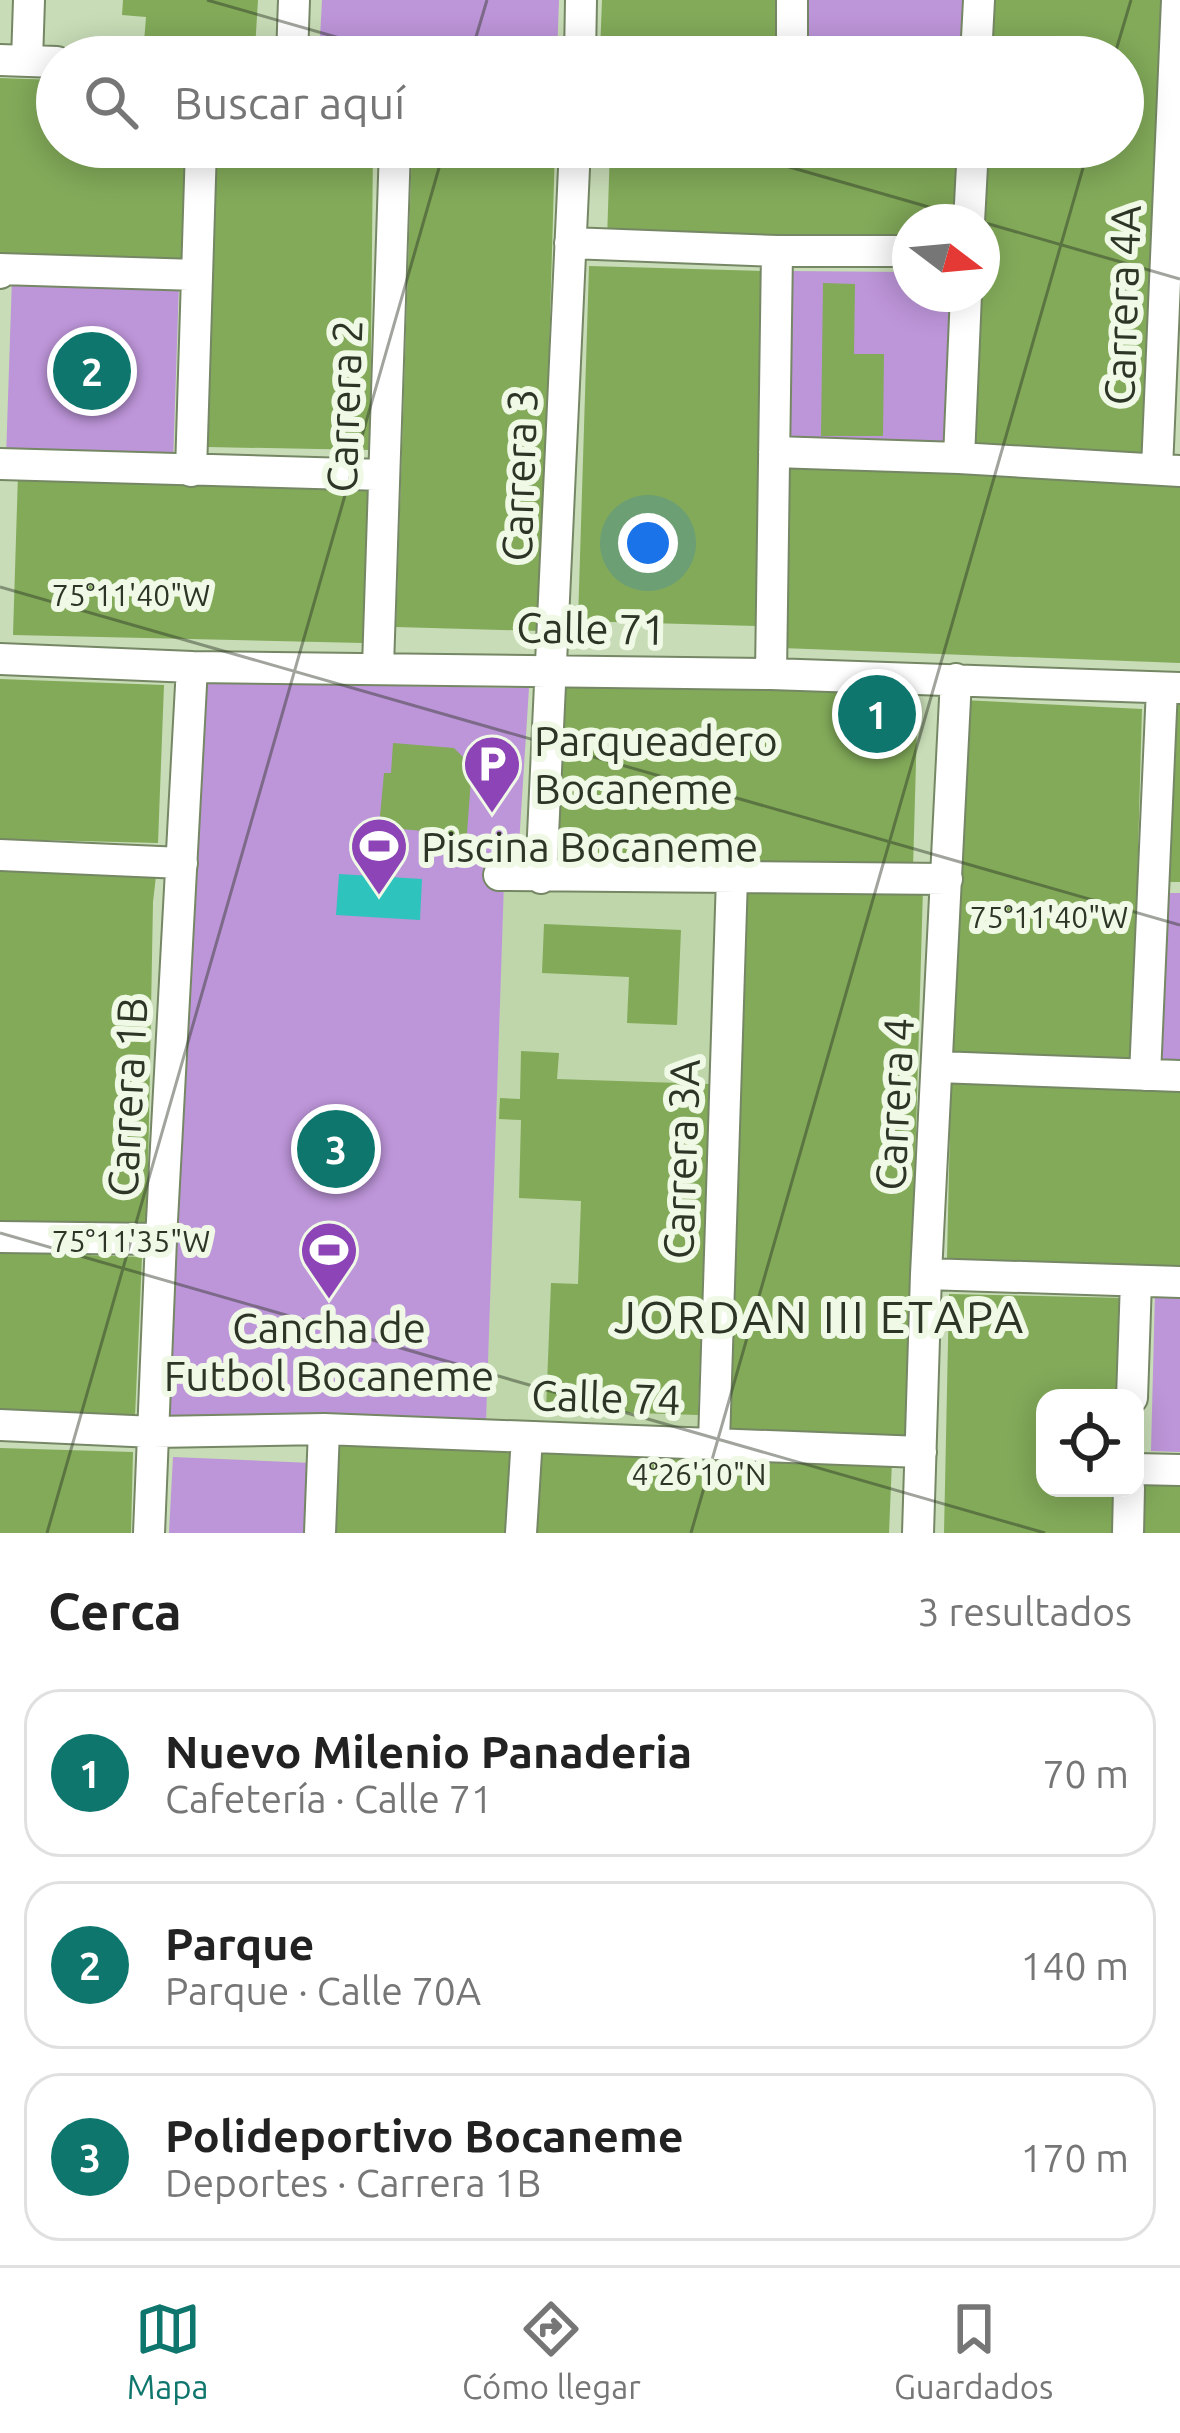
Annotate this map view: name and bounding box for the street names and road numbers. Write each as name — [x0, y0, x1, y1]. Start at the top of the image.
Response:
street label: Carrera 4A — [1095, 204, 1149, 406]
street label: Carrera 2 — [317, 319, 371, 493]
street label: Carrera 3 — [492, 388, 546, 562]
street label: Calle 71 — [516, 603, 666, 653]
street label: Carrera 1B — [98, 996, 156, 1198]
street label: Carrera 4 — [866, 1016, 922, 1192]
street label: Carrera 3A — [654, 1058, 708, 1260]
street label: Calle 74 — [530, 1371, 682, 1423]

